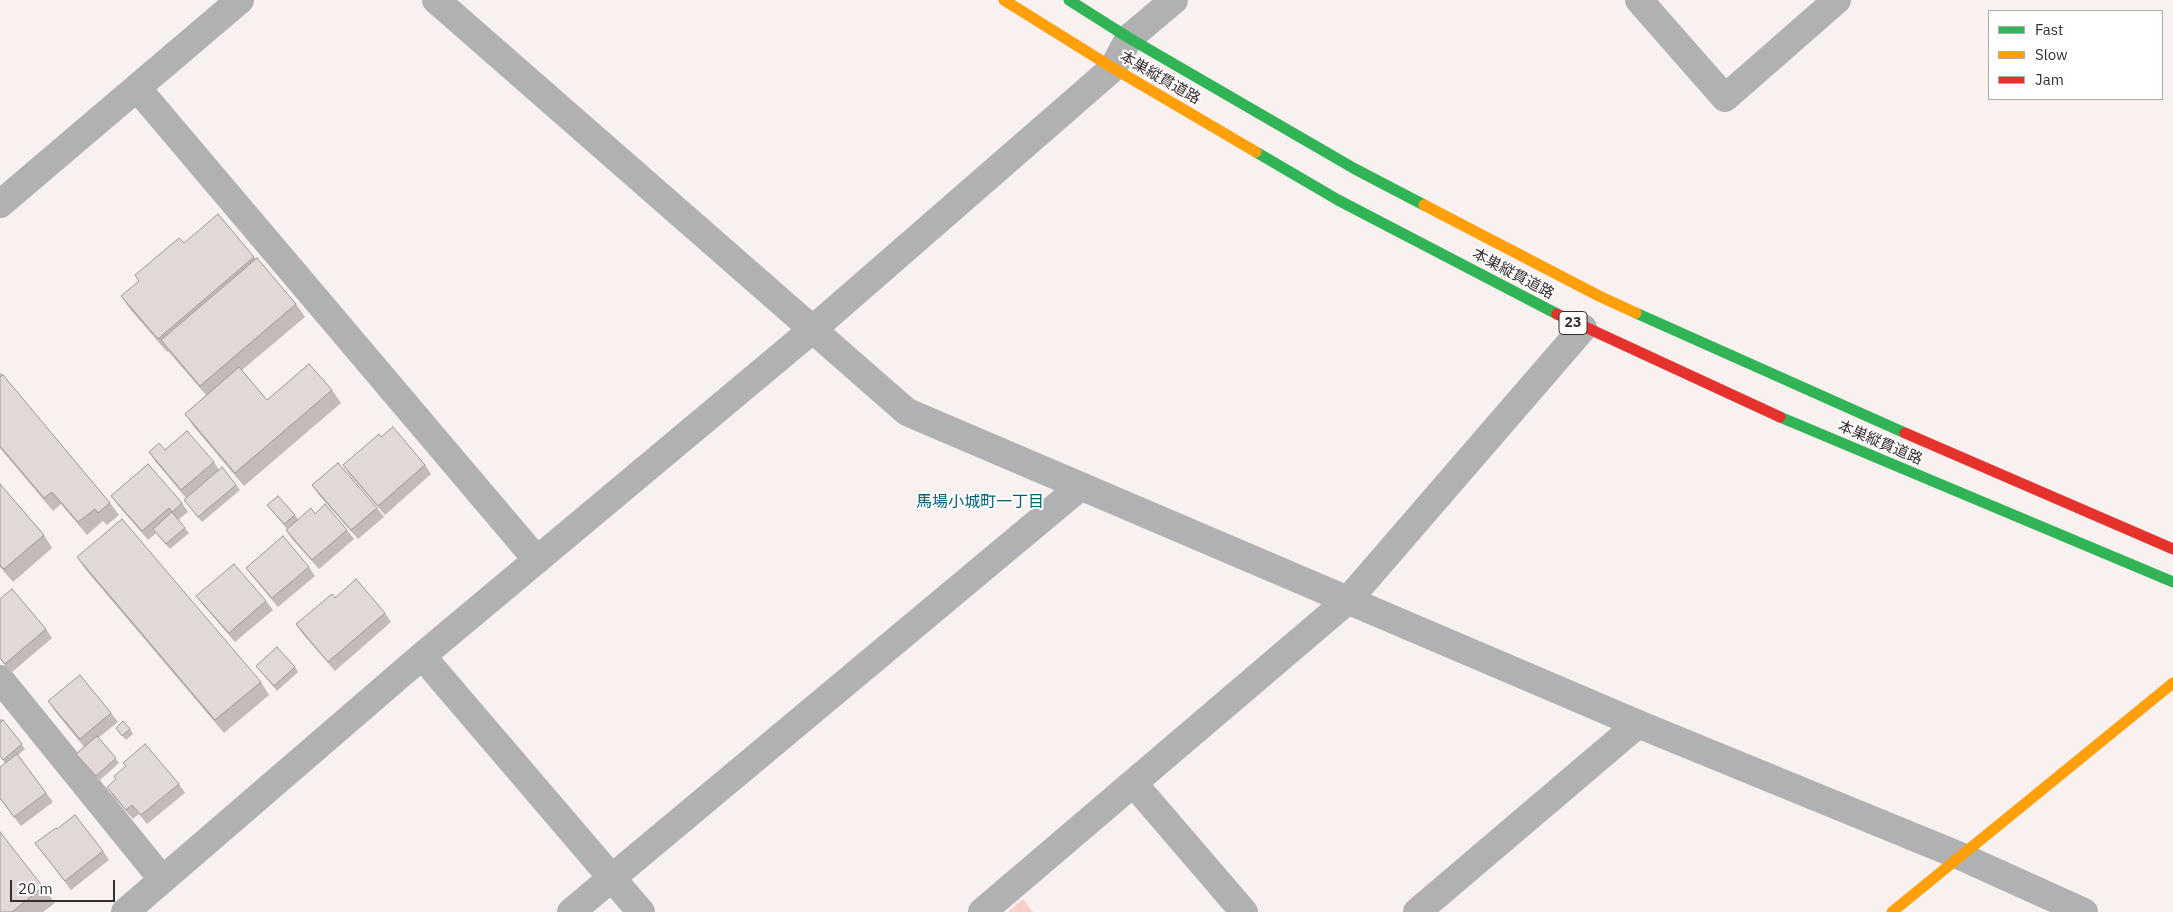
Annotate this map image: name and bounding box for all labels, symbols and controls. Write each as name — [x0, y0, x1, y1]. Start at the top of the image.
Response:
legend — [1988, 10, 2163, 100]
text: Fast — [2035, 20, 2063, 39]
text: Slow — [2035, 45, 2068, 64]
street label: 本巣縦貫道路 — [1117, 48, 1203, 108]
text: Jam — [2035, 70, 2064, 89]
street label: 本巣縦貫道路 — [1469, 245, 1557, 303]
road number: 23 — [1559, 312, 1587, 334]
street label: 本巣縦貫道路 — [1835, 417, 1925, 469]
district label: 馬場小城町一丁目 — [916, 492, 1044, 512]
scale bar — [12, 870, 118, 902]
text: 20 m — [18, 879, 53, 898]

